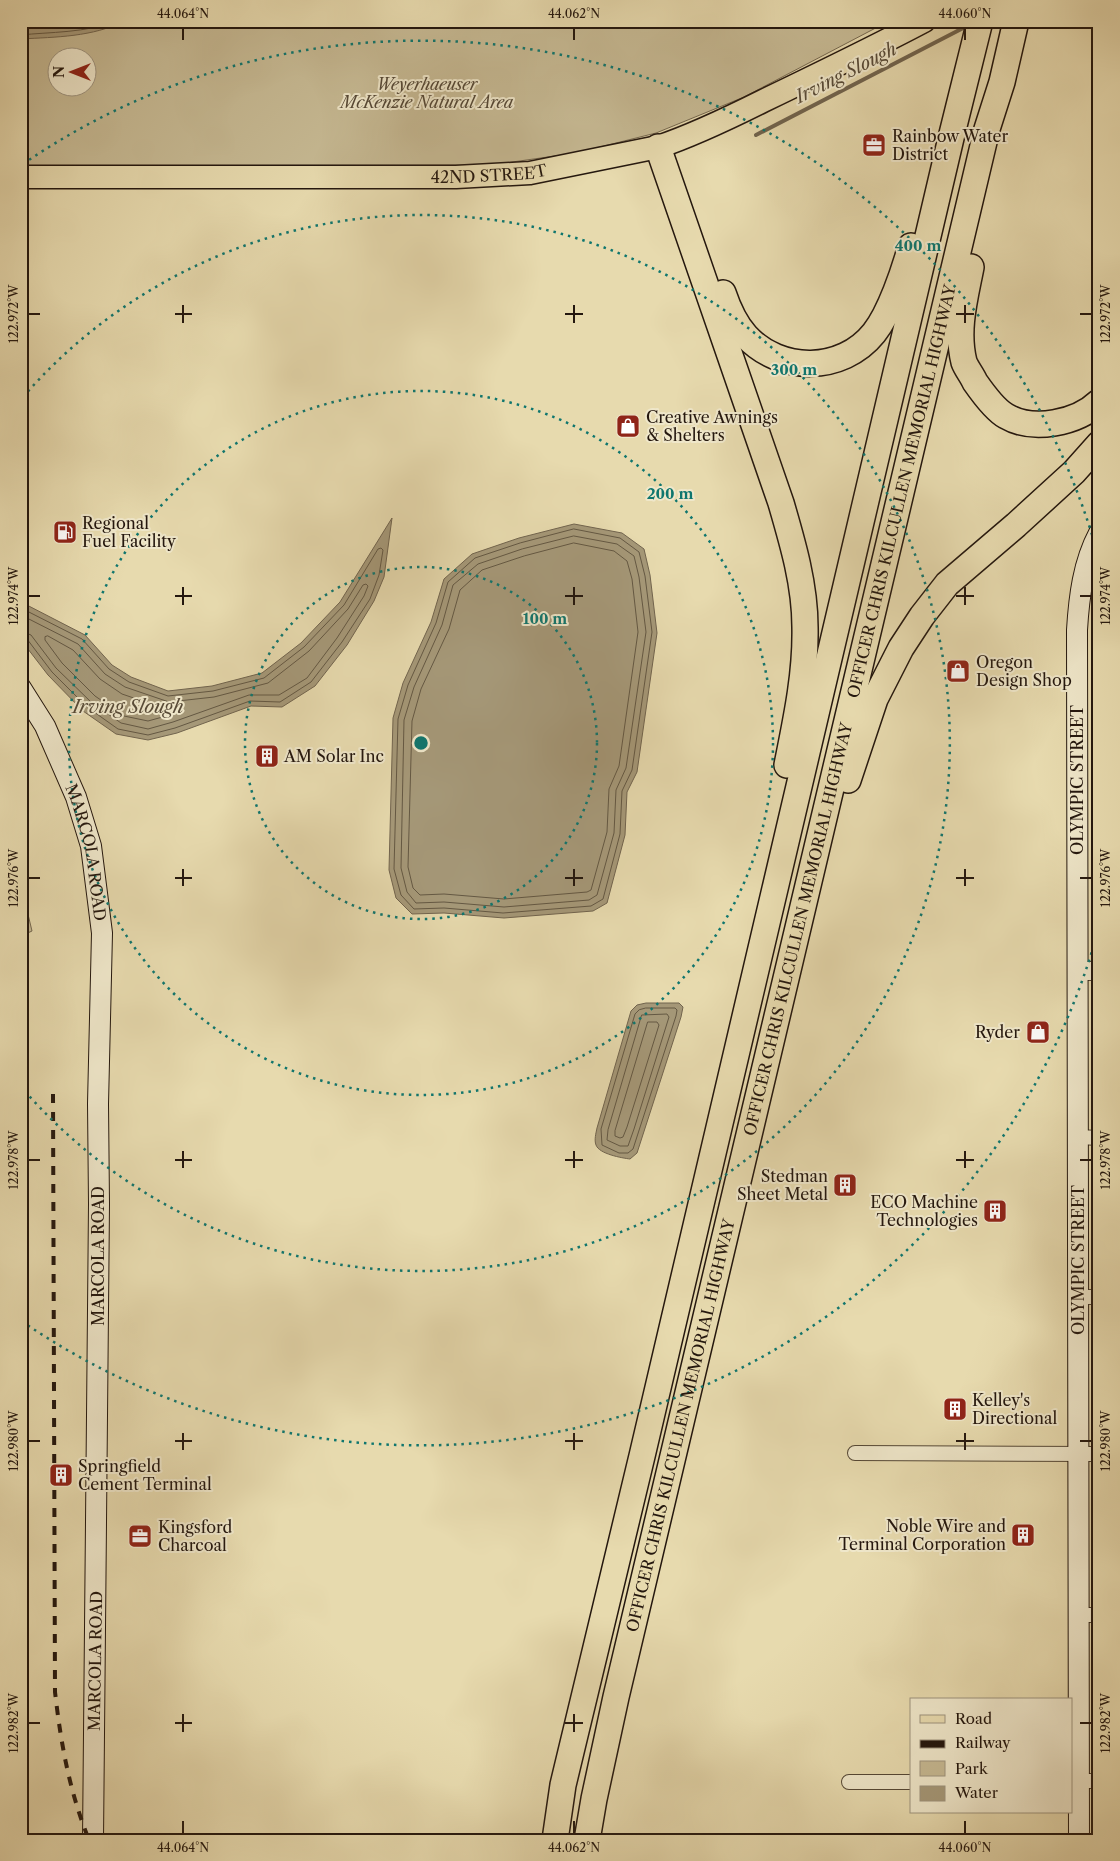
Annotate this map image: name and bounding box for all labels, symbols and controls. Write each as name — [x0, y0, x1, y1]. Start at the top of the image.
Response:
text: 44.064°N — [157, 6, 209, 21]
text: 44.062°N — [548, 6, 600, 21]
text: 44.060°N — [939, 6, 992, 21]
water label: Irving Slough — [790, 38, 900, 109]
north arrow — [48, 48, 98, 98]
text: N — [50, 66, 68, 78]
park label: Weyerhaeuser McKenzie Natural Area — [339, 74, 514, 112]
place label: Rainbow Water District — [892, 126, 1009, 164]
office icon: Rainbow Water District — [861, 132, 887, 158]
street label: 42ND STREET — [431, 160, 549, 187]
text: 400 m — [895, 236, 941, 255]
street label: OFFICER CHRIS KILCULLEN MEMORIAL HIGHWAY — [843, 282, 960, 700]
text: 122.972°W — [6, 284, 21, 343]
text: 122.972°W — [1098, 284, 1113, 343]
text: 300 m — [771, 360, 817, 379]
place label: Creative Awnings & Shelters — [646, 407, 778, 445]
shop icon: Creative Awnings & Shelters — [615, 413, 641, 439]
text: 200 m — [647, 484, 693, 503]
place label: Regional Fuel Facility — [82, 513, 177, 551]
fuel station icon: Regional Fuel Facility — [52, 519, 78, 545]
text: 122.974°W — [6, 566, 21, 625]
text: 122.974°W — [1098, 566, 1113, 625]
text: 100 m — [523, 609, 567, 628]
place label: Oregon Design Shop — [976, 652, 1072, 690]
shop icon: Oregon Design Shop — [945, 658, 971, 684]
water label: Irving Slough — [71, 696, 183, 718]
street label: OLYMPIC STREET — [1067, 705, 1087, 855]
street label: OFFICER CHRIS KILCULLEN MEMORIAL HIGHWAY — [739, 720, 856, 1138]
centre of rings — [412, 734, 430, 752]
building icon: AM Solar Inc — [254, 743, 280, 769]
place label: AM Solar Inc — [283, 746, 384, 766]
street label: MARCOLA ROAD — [61, 781, 110, 922]
text: 122.976°W — [6, 848, 21, 907]
text: 122.976°W — [1098, 848, 1113, 907]
shop icon: Ryder — [1025, 1019, 1051, 1045]
place label: Ryder — [975, 1022, 1020, 1042]
text: 122.978°W — [6, 1130, 21, 1189]
text: 122.978°W — [1098, 1130, 1113, 1189]
place label: Stedman Sheet Metal — [737, 1166, 828, 1204]
building icon: Stedman Sheet Metal — [832, 1172, 858, 1198]
street label: OLYMPIC STREET — [1068, 1185, 1088, 1335]
street label: MARCOLA ROAD — [88, 1186, 108, 1326]
place label: ECO Machine Technologies — [870, 1192, 978, 1230]
building icon: ECO Machine Technologies — [982, 1198, 1008, 1224]
street label: OFFICER CHRIS KILCULLEN MEMORIAL HIGHWAY — [622, 1216, 739, 1634]
place label: Kelley's Directional — [972, 1390, 1058, 1428]
building icon: Kelley's Directional — [942, 1396, 968, 1422]
text: 122.980°W — [6, 1410, 21, 1471]
text: 122.980°W — [1098, 1410, 1113, 1471]
place label: Springfield Cement Terminal — [78, 1456, 212, 1494]
building icon: Springfield Cement Terminal — [48, 1462, 74, 1488]
place label: Noble Wire and Terminal Corporation — [839, 1516, 1006, 1554]
place label: Kingsford Charcoal — [158, 1517, 233, 1555]
building icon: Noble Wire and Terminal Corporation — [1010, 1522, 1036, 1548]
office icon: Kingsford Charcoal — [127, 1523, 153, 1549]
street label: MARCOLA ROAD — [84, 1591, 106, 1731]
text: 122.982°W — [6, 1692, 21, 1753]
text: 122.982°W — [1098, 1692, 1113, 1753]
legend — [910, 1698, 1072, 1814]
text: Road — [955, 1709, 992, 1728]
text: Railway — [955, 1733, 1011, 1752]
text: Park — [955, 1759, 989, 1778]
text: Water — [954, 1783, 999, 1802]
text: 44.064°N — [157, 1840, 209, 1855]
text: 44.062°N — [548, 1840, 600, 1855]
text: 44.060°N — [939, 1840, 992, 1855]

